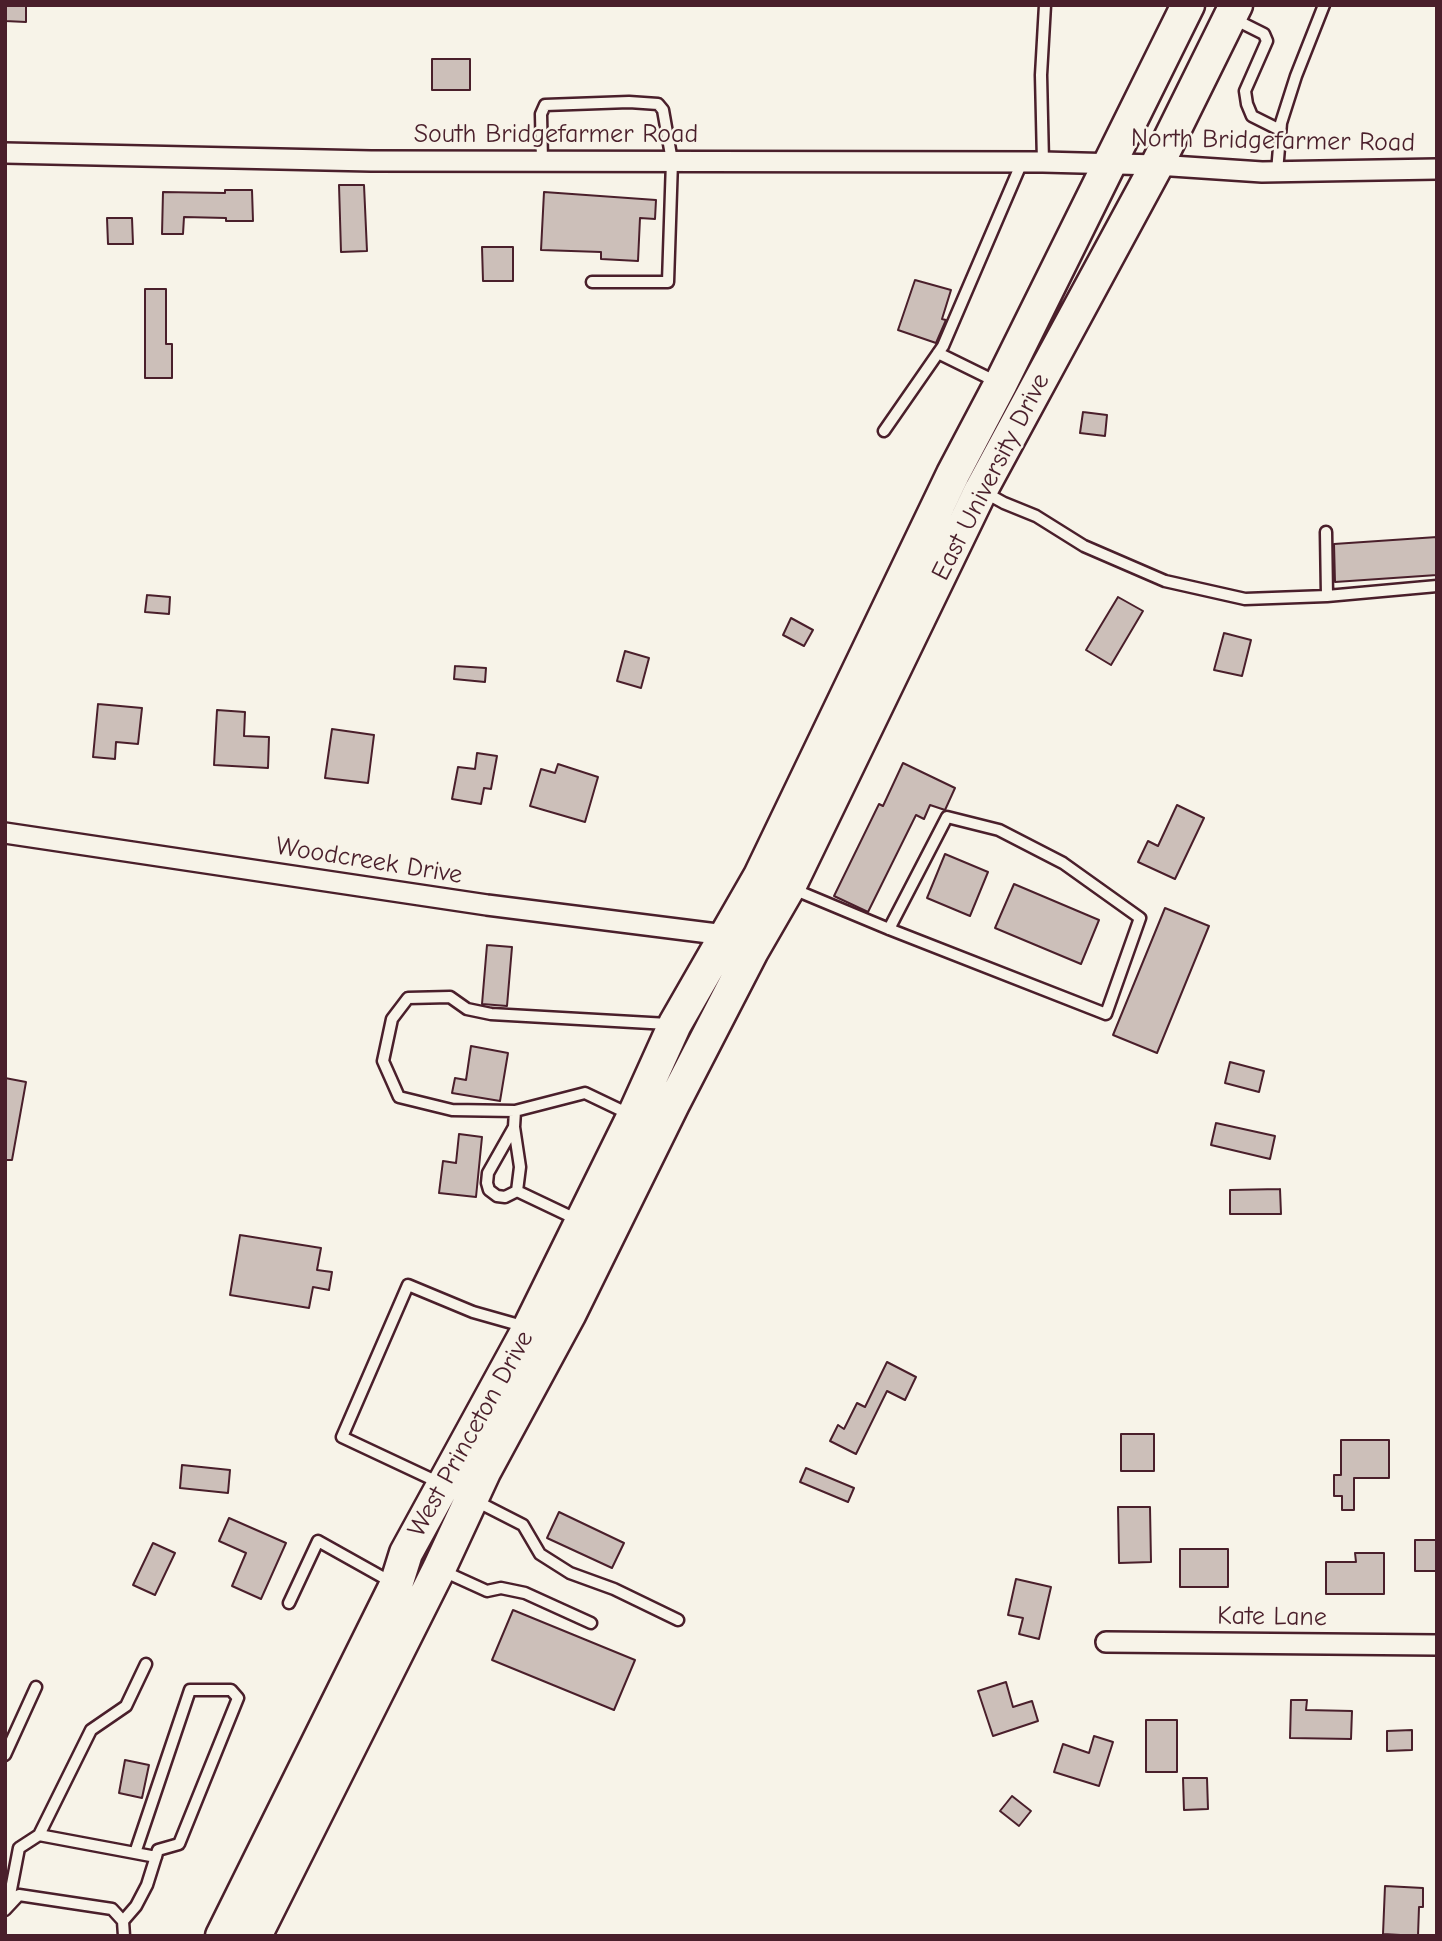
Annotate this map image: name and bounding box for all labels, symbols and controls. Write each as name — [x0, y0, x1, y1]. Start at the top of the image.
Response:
street label: South Bridgefarmer Road — [414, 119, 698, 151]
street label: North Bridgefarmer Road — [1131, 123, 1415, 159]
street label: East University Drive — [925, 368, 1057, 586]
street label: Woodcreek Drive — [274, 831, 464, 891]
street label: West Princeton Drive — [401, 1325, 541, 1543]
street label: Kate Lane — [1217, 1600, 1327, 1634]

